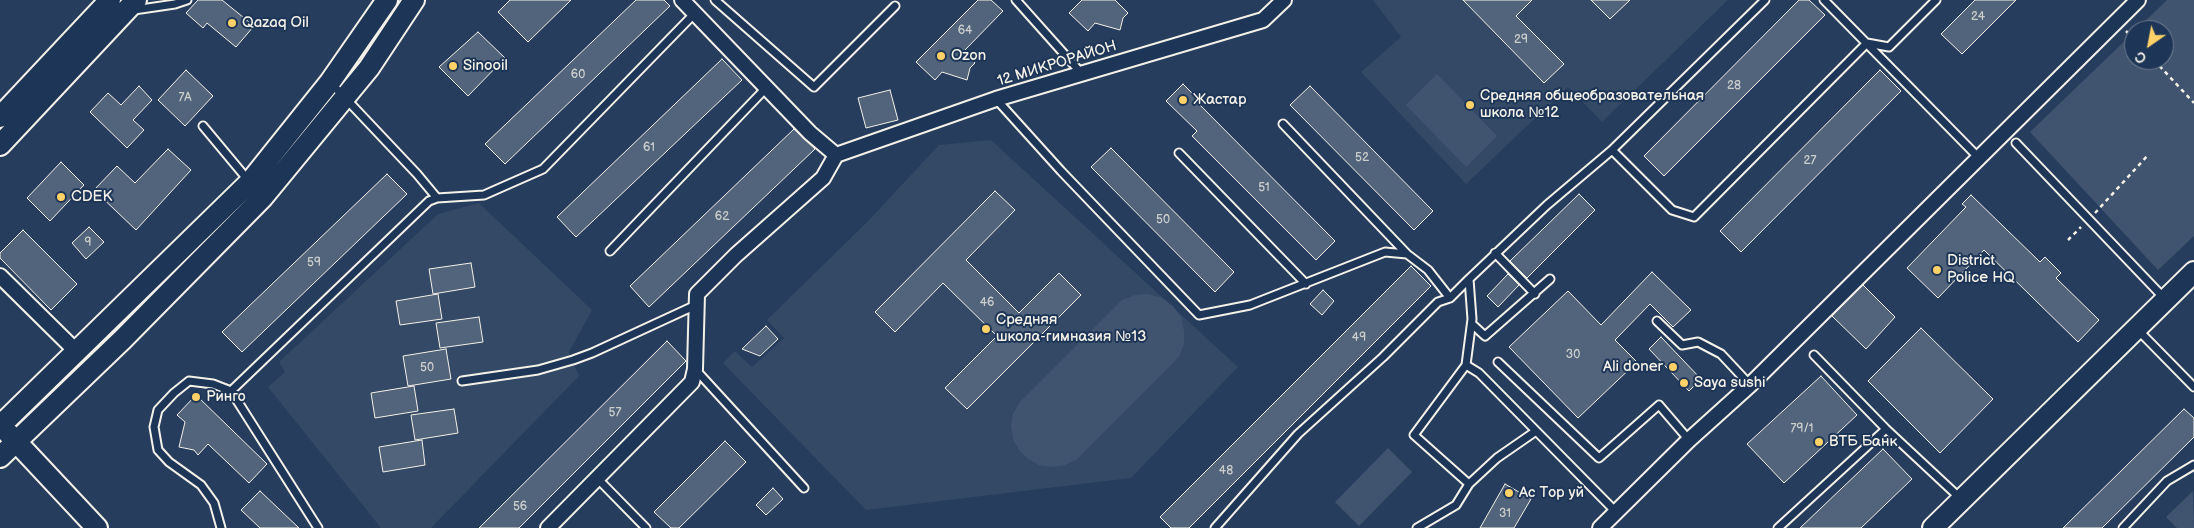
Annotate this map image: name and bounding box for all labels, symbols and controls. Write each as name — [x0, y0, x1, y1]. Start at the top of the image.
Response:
house number: 24 — [1971, 10, 1985, 24]
place label: Qazaq Oil — [242, 14, 309, 32]
marker: Qazaq Oil — [226, 17, 238, 29]
north arrow — [2124, 20, 2174, 70]
house number: 64 — [958, 24, 972, 38]
house number: 29 — [1514, 33, 1528, 47]
street label: 12 МИКРОРАЙОН — [995, 37, 1119, 91]
place label: Ozon — [951, 47, 986, 65]
text: С — [2132, 47, 2150, 67]
marker: Ozon — [935, 50, 947, 62]
place label: Sinooil — [463, 57, 508, 75]
marker: Sinooil — [447, 60, 459, 72]
house number: 60 — [571, 68, 585, 82]
house number: 28 — [1727, 79, 1741, 93]
place label: Средняя общеобразовательная школа №12 — [1480, 87, 1704, 122]
house number: 7А — [178, 91, 192, 105]
place label: Жастар — [1193, 91, 1246, 109]
marker: Жастар — [1177, 94, 1189, 106]
marker: Средняя общеобразовательная школа №12 — [1464, 99, 1476, 111]
house number: 61 — [643, 141, 655, 155]
house number: 52 — [1355, 151, 1369, 165]
house number: 27 — [1804, 154, 1816, 168]
house number: 51 — [1258, 181, 1270, 195]
place label: CDEK — [71, 188, 112, 206]
marker: CDEK — [55, 191, 67, 203]
house number: 62 — [715, 210, 729, 224]
house number: 50 — [1156, 213, 1170, 227]
house number: 9 — [85, 236, 91, 250]
place label: District Police HQ — [1947, 252, 2015, 287]
house number: 59 — [307, 256, 321, 270]
marker: District Police HQ — [1931, 264, 1943, 276]
house number: 46 — [980, 296, 994, 310]
place label: Средняя школа-гимназия №13 — [996, 311, 1146, 346]
marker: Средняя школа-гимназия №13 — [980, 323, 992, 335]
house number: 49 — [1352, 331, 1366, 345]
house number: 30 — [1566, 348, 1580, 362]
place label: Ali doner — [1603, 358, 1663, 376]
house number: 50 — [420, 361, 434, 375]
marker: Ali doner — [1667, 361, 1679, 373]
place label: Saya sushi — [1694, 374, 1765, 392]
marker: Saya sushi — [1678, 377, 1690, 389]
place label: Ринго — [206, 388, 246, 406]
marker: Ринго — [190, 391, 202, 403]
house number: 57 — [609, 406, 621, 420]
house number: 79/1 — [1791, 422, 1813, 436]
place label: ВТБ Банк — [1829, 433, 1897, 451]
marker: ВТБ Банк — [1813, 436, 1825, 448]
house number: 48 — [1219, 464, 1233, 478]
place label: Ас Тор уй — [1519, 484, 1584, 502]
marker: Ас Тор уй — [1503, 487, 1515, 499]
house number: 56 — [513, 500, 527, 514]
house number: 31 — [1499, 507, 1511, 521]

